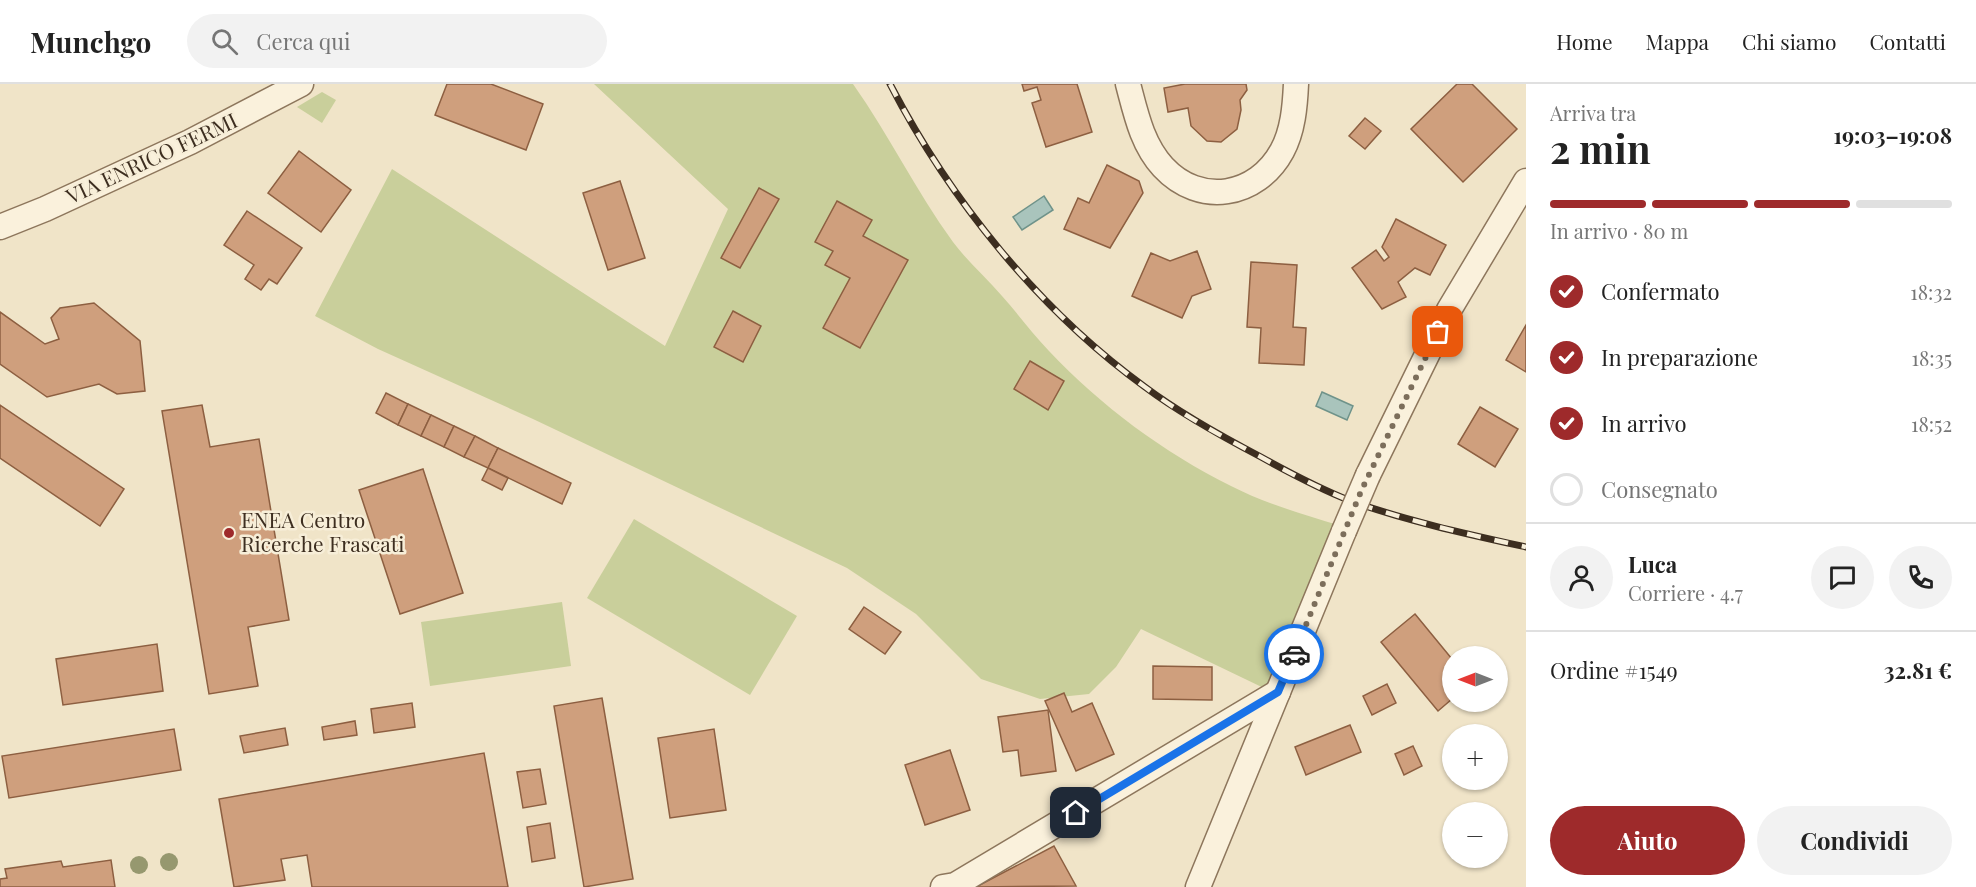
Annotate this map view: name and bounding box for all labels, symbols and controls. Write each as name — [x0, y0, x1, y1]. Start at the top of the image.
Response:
search box — [187, 14, 607, 68]
text: Munchgo — [30, 23, 151, 60]
icon: search — [208, 25, 241, 58]
text: Cerca qui — [256, 26, 350, 56]
text: Home — [1556, 27, 1613, 55]
text: Mappa — [1646, 27, 1709, 55]
text: Chi siamo — [1742, 27, 1836, 55]
text: Contatti — [1869, 27, 1946, 55]
text: Arriva tra — [1550, 99, 1636, 126]
street label: VIA ENRICO FERMI — [60, 105, 241, 210]
text: 19:03–19:08 — [1834, 120, 1952, 150]
text: 2 min — [1550, 122, 1651, 174]
text: In arrivo · 80 m — [1550, 217, 1688, 244]
icon: check — [1550, 275, 1583, 308]
text: Confermato — [1601, 276, 1720, 306]
text: 18:32 — [1910, 278, 1952, 305]
pin — [1412, 306, 1463, 357]
icon: bag — [1421, 315, 1454, 348]
icon: check — [1550, 341, 1583, 374]
text: In preparazione — [1601, 342, 1758, 372]
text: 18:35 — [1912, 344, 1952, 371]
icon: check — [1550, 407, 1583, 440]
text: In arrivo — [1601, 408, 1687, 438]
text: 18:52 — [1911, 410, 1952, 437]
text: Consegnato — [1601, 474, 1718, 504]
place label: ENEA Centro Ricerche Frascati — [241, 505, 404, 557]
marker: ENEA Centro Ricerche Frascati — [222, 526, 236, 540]
button: person — [1550, 546, 1613, 609]
button: chat — [1811, 546, 1874, 609]
button: phone — [1889, 546, 1952, 609]
text: Luca — [1628, 549, 1677, 579]
text: Corriere · 4.7 — [1628, 579, 1743, 606]
courier — [1264, 624, 1324, 684]
icon: car — [1278, 638, 1311, 671]
north arrow — [1442, 646, 1508, 712]
map controls — [1442, 646, 1508, 868]
text: Ordine #1549 — [1550, 655, 1678, 685]
text: 32.81 € — [1884, 655, 1952, 685]
button: + — [1442, 724, 1508, 790]
pin — [1050, 787, 1101, 838]
icon: home — [1059, 796, 1092, 829]
button: − — [1442, 802, 1508, 868]
button: Aiuto — [1550, 806, 1745, 875]
button: Condividi — [1757, 806, 1952, 875]

